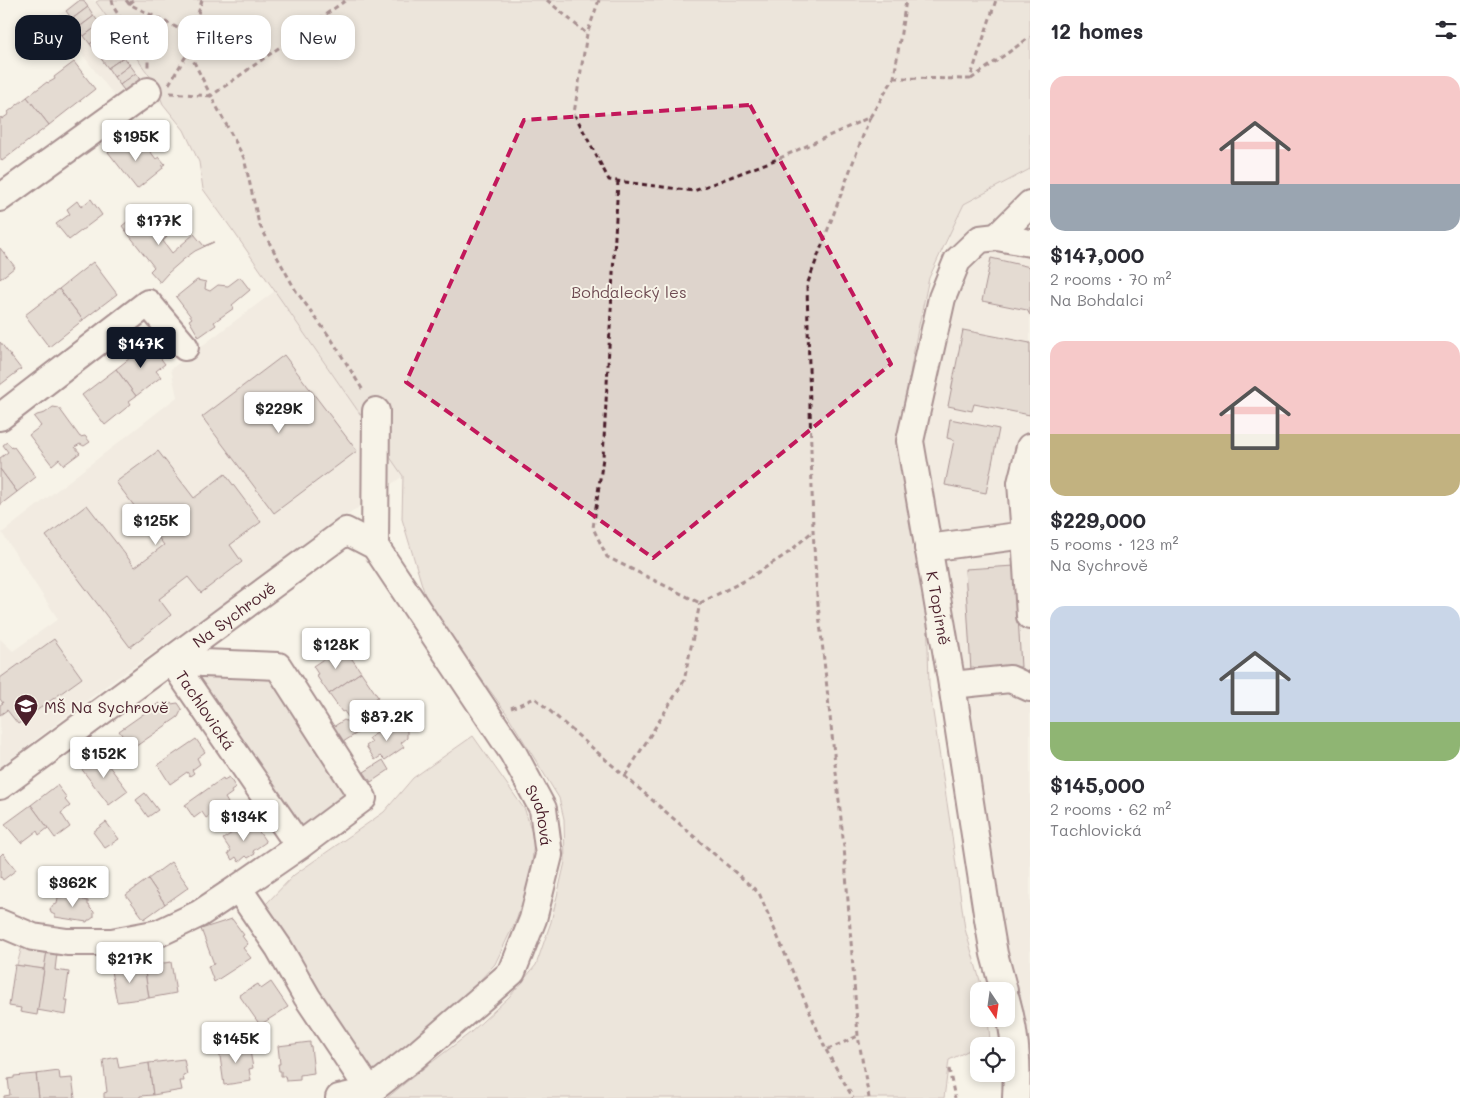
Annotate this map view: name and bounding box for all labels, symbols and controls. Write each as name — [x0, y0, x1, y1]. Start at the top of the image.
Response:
chip: Buy — [15, 15, 81, 60]
chip: Rent — [91, 15, 168, 60]
chip: Filters — [178, 15, 271, 60]
chip: New — [281, 15, 355, 60]
icon: filters — [1432, 16, 1460, 44]
text: 12 homes — [1050, 17, 1143, 44]
icon: home — [1210, 108, 1300, 198]
pin: $195K — [101, 120, 171, 162]
text: $195K — [113, 125, 159, 146]
pin: $177K — [124, 204, 194, 246]
text: $177K — [136, 209, 182, 230]
text: $147,000 — [1050, 241, 1144, 268]
text: 2 rooms · 70 m² — [1050, 268, 1171, 289]
park label: Bohdalecký les — [571, 281, 687, 302]
text: Na Bohdalci — [1050, 289, 1144, 310]
pin: $147K — [106, 326, 176, 369]
text: $147K — [118, 332, 164, 353]
icon: home — [1210, 373, 1300, 463]
pin: $229K — [244, 392, 314, 434]
text: $229K — [255, 397, 303, 418]
pin: $125K — [121, 504, 191, 546]
text: $229,000 — [1050, 506, 1146, 533]
text: $125K — [133, 509, 179, 530]
text: 5 rooms · 123 m² — [1050, 533, 1179, 554]
text: Na Sychrově — [1050, 554, 1148, 575]
street label: K Topírně — [922, 569, 956, 647]
street label: Na Sychrově — [188, 576, 279, 652]
pin: $128K — [301, 628, 371, 670]
text: $128K — [313, 633, 359, 654]
icon: home — [1210, 638, 1300, 728]
street label: Tachlovická — [172, 666, 240, 754]
school or university icon: MŠ Na Sychrově — [13, 693, 39, 727]
place label: MŠ Na Sychrově — [44, 696, 169, 717]
pin: $87.2K — [346, 700, 428, 742]
text: $87.2K — [360, 705, 414, 726]
pin: $152K — [69, 736, 139, 779]
text: $152K — [81, 742, 127, 763]
text: $145,000 — [1050, 771, 1145, 798]
street label: Svahová — [521, 781, 558, 847]
text: 2 rooms · 62 m² — [1050, 798, 1171, 819]
pin: $134K — [209, 800, 279, 842]
text: $134K — [220, 805, 268, 826]
text: Tachlovická — [1050, 819, 1142, 840]
pin: $362K — [38, 866, 108, 908]
text: $362K — [49, 871, 97, 892]
pin: $217K — [95, 942, 165, 984]
text: $217K — [107, 947, 153, 968]
north arrow — [970, 982, 1015, 1028]
map controls — [970, 982, 1015, 1082]
pin: $145K — [201, 1022, 271, 1064]
text: $145K — [213, 1027, 260, 1048]
button: locate — [970, 1037, 1015, 1082]

